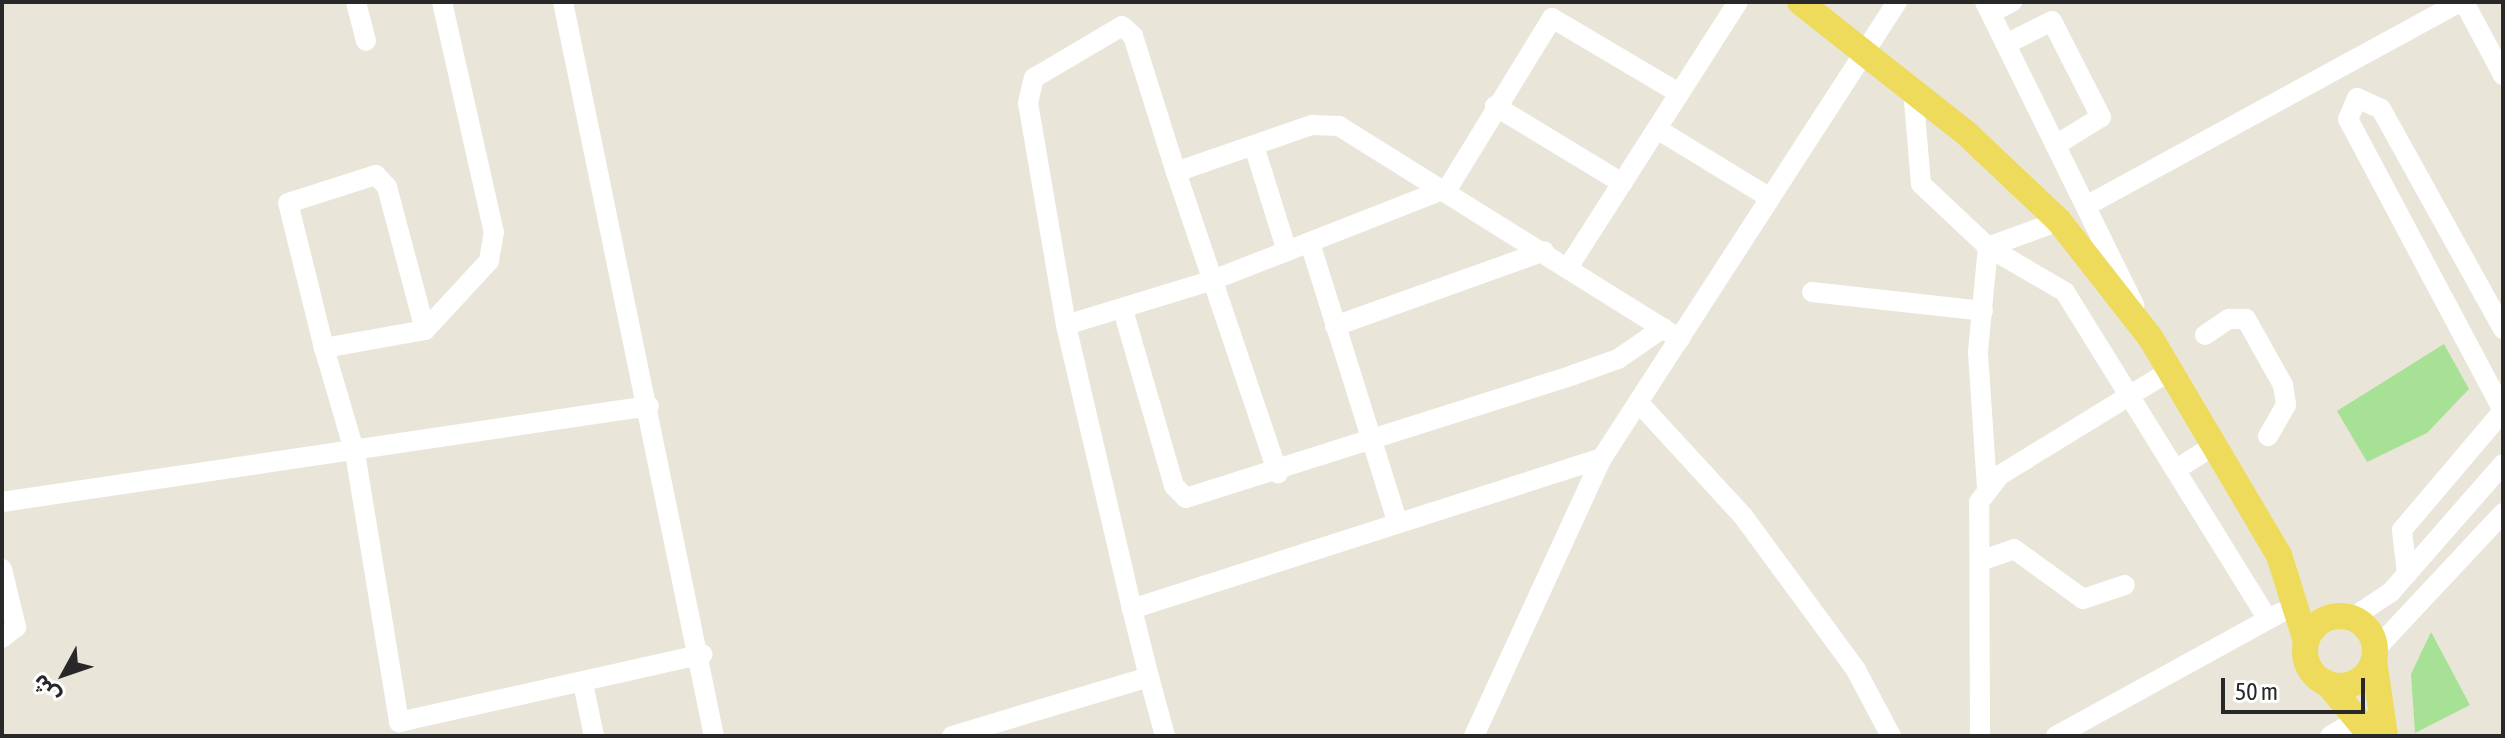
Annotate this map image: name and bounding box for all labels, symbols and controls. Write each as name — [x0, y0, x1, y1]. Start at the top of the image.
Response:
north arrow — [24, 634, 104, 714]
scale bar — [2225, 662, 2369, 712]
text: ش — [26, 670, 65, 709]
text: 50 m — [2235, 678, 2278, 705]

